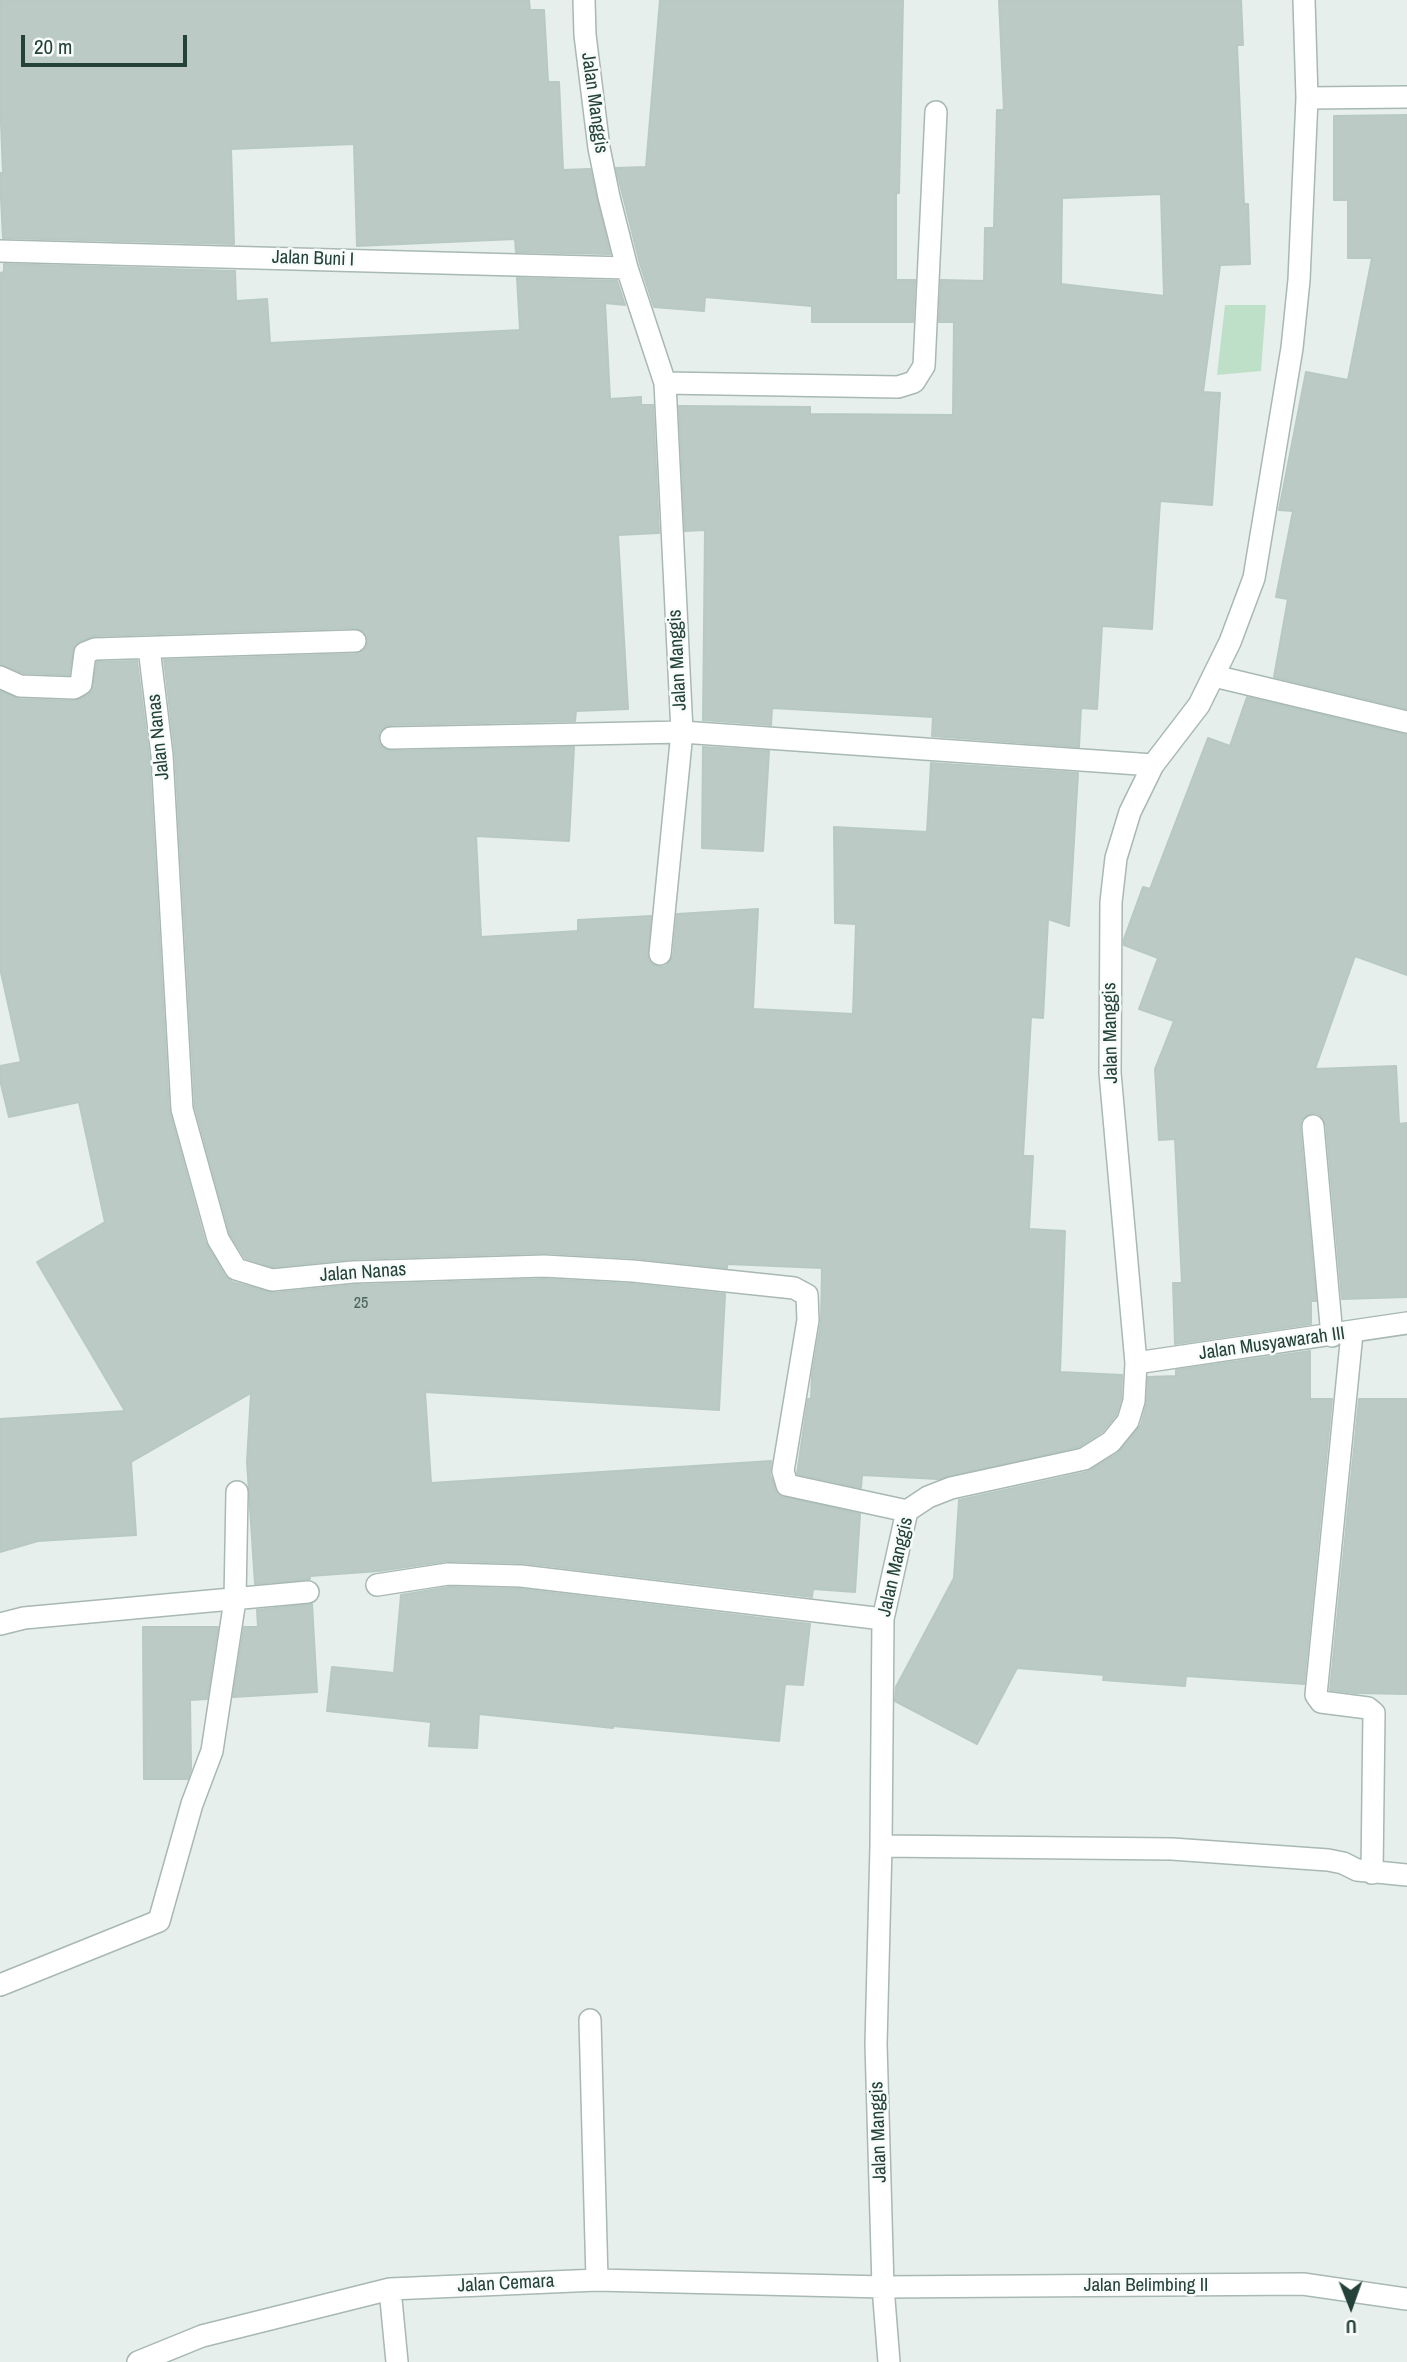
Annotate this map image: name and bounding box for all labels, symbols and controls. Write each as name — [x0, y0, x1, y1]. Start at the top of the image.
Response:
scale bar — [24, 21, 191, 65]
text: 20 m — [34, 32, 72, 61]
street label: Jalan Manggis — [576, 51, 612, 155]
street label: Jalan Buni I — [271, 246, 355, 272]
street label: Jalan Manggis — [664, 609, 692, 711]
street label: Jalan Nanas — [143, 693, 175, 781]
street label: Jalan Manggis — [1099, 982, 1123, 1084]
street label: Jalan Nanas — [319, 1259, 407, 1287]
house number: 25 — [354, 1294, 368, 1314]
street label: Jalan Musyawarah III — [1198, 1322, 1346, 1366]
street label: Jalan Manggis — [873, 1515, 919, 1619]
street label: Jalan Manggis — [866, 2081, 892, 2183]
street label: Jalan Cemara — [457, 2270, 555, 2298]
north arrow — [1316, 2271, 1386, 2341]
street label: Jalan Belimbing II — [1084, 2275, 1208, 2297]
text: U — [1346, 2314, 1357, 2340]

